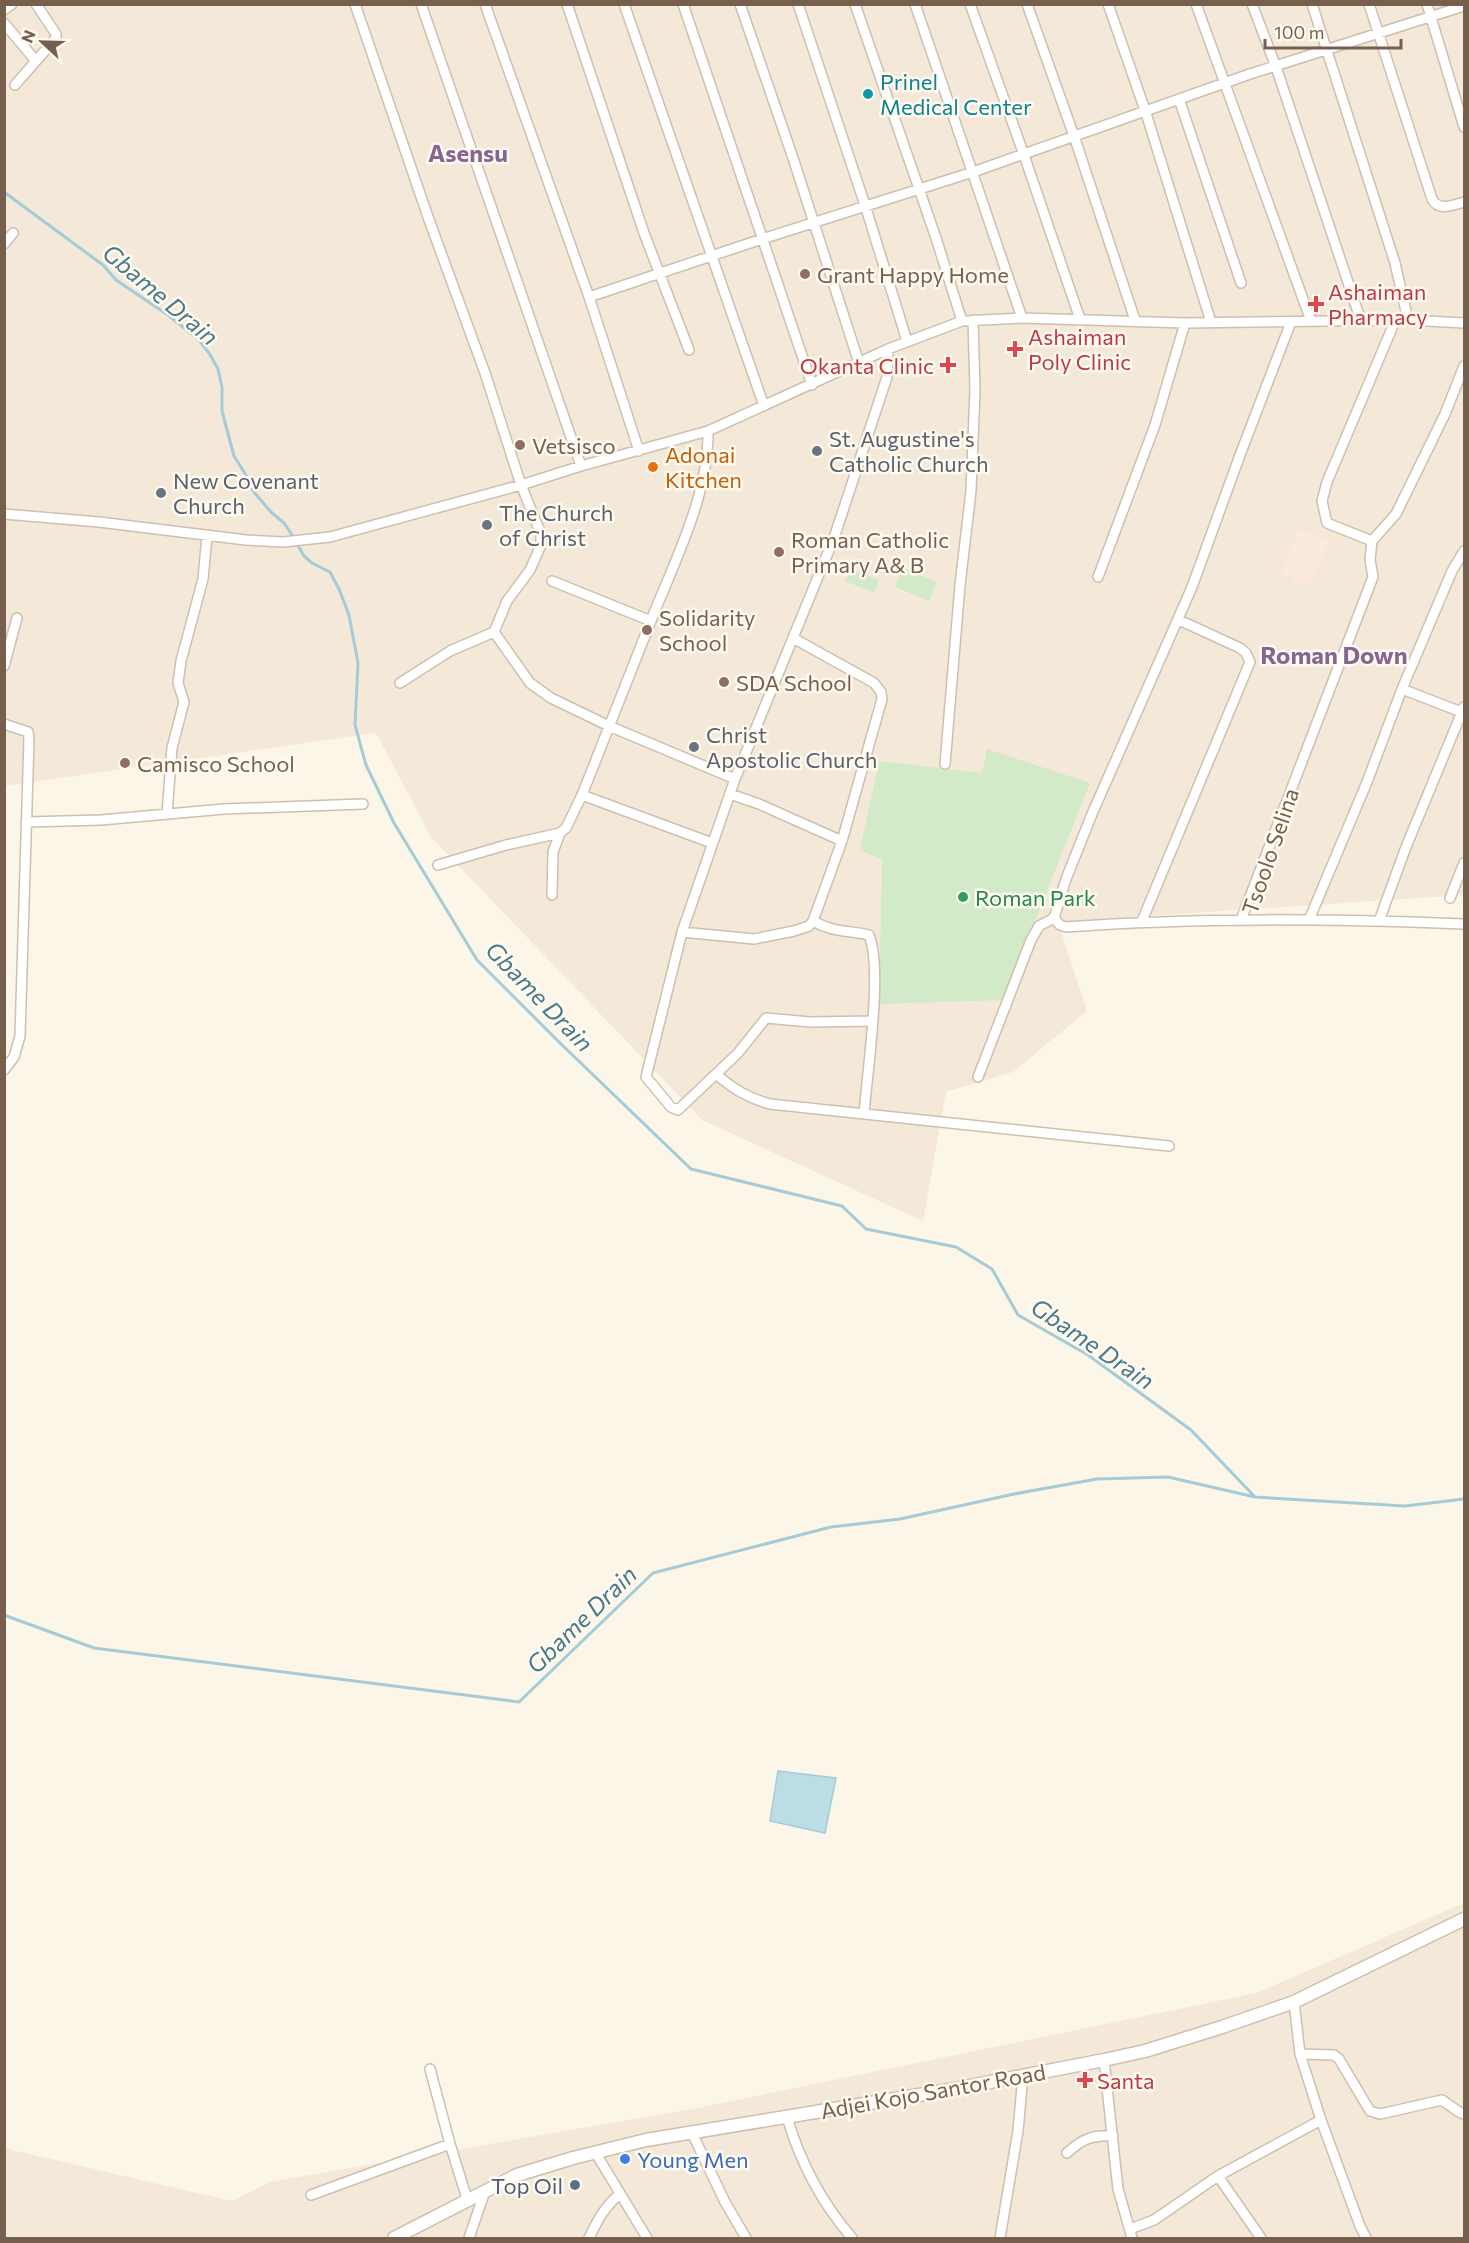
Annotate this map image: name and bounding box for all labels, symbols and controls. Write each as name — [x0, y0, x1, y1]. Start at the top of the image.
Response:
north arrow — [12, 12, 72, 72]
scale bar — [1265, 12, 1402, 50]
text: 100 m — [1274, 21, 1324, 43]
text: N — [17, 27, 39, 45]
place label: Prinel Medical Center — [880, 68, 1032, 120]
marker: Prinel Medical Center — [861, 87, 875, 101]
district label: Asensu — [428, 138, 508, 167]
water label: Gbame Drain — [97, 237, 225, 351]
place label: Grant Happy Home — [817, 261, 1009, 288]
marker: Grant Happy Home — [798, 267, 812, 281]
place label: Ashaiman Pharmacy — [1328, 278, 1428, 330]
marker: Ashaiman Pharmacy — [1309, 297, 1323, 311]
place label: Ashaiman Poly Clinic — [1028, 323, 1131, 375]
marker: Ashaiman Poly Clinic — [1006, 340, 1024, 358]
place label: Okanta Clinic — [800, 352, 934, 379]
marker: Okanta Clinic — [939, 356, 957, 374]
place label: St. Augustine's Catholic Church — [829, 425, 989, 477]
place label: Vetsisco — [532, 432, 616, 459]
marker: Vetsisco — [513, 438, 527, 452]
place label: Adonai Kitchen — [665, 441, 742, 493]
marker: St. Augustine's Catholic Church — [810, 444, 824, 458]
marker: Adonai Kitchen — [646, 460, 660, 474]
place label: New Covenant Church — [173, 467, 319, 519]
marker: New Covenant Church — [154, 486, 168, 500]
place label: The Church of Christ — [499, 499, 613, 551]
marker: The Church of Christ — [480, 518, 494, 532]
place label: Roman Catholic Primary A& B — [791, 526, 949, 578]
marker: Roman Catholic Primary A& B — [772, 545, 786, 559]
place label: Solidarity School — [659, 604, 755, 656]
marker: Solidarity School — [640, 623, 654, 637]
district label: Roman Down — [1260, 640, 1408, 669]
place label: SDA School — [736, 669, 852, 696]
marker: SDA School — [717, 675, 731, 689]
place label: Christ Apostolic Church — [706, 721, 877, 773]
marker: Christ Apostolic Church — [687, 740, 701, 754]
place label: Camisco School — [137, 750, 295, 777]
marker: Camisco School — [118, 756, 132, 770]
street label: Tsoolo Selina — [1236, 784, 1304, 918]
place label: Roman Park — [975, 884, 1096, 911]
marker: Roman Park — [956, 890, 970, 904]
water label: Gbame Drain — [480, 935, 600, 1057]
water label: Gbame Drain — [1026, 1291, 1160, 1395]
water label: Gbame Drain — [520, 1559, 642, 1679]
street label: Adjei Kojo Santor Road — [818, 2058, 1048, 2124]
place label: Santa — [1097, 2067, 1155, 2094]
marker: Santa — [1078, 2073, 1092, 2087]
place label: Young Men — [637, 2146, 749, 2173]
marker: Young Men — [618, 2152, 632, 2166]
place label: Top Oil — [491, 2172, 563, 2199]
marker: Top Oil — [568, 2178, 582, 2192]

